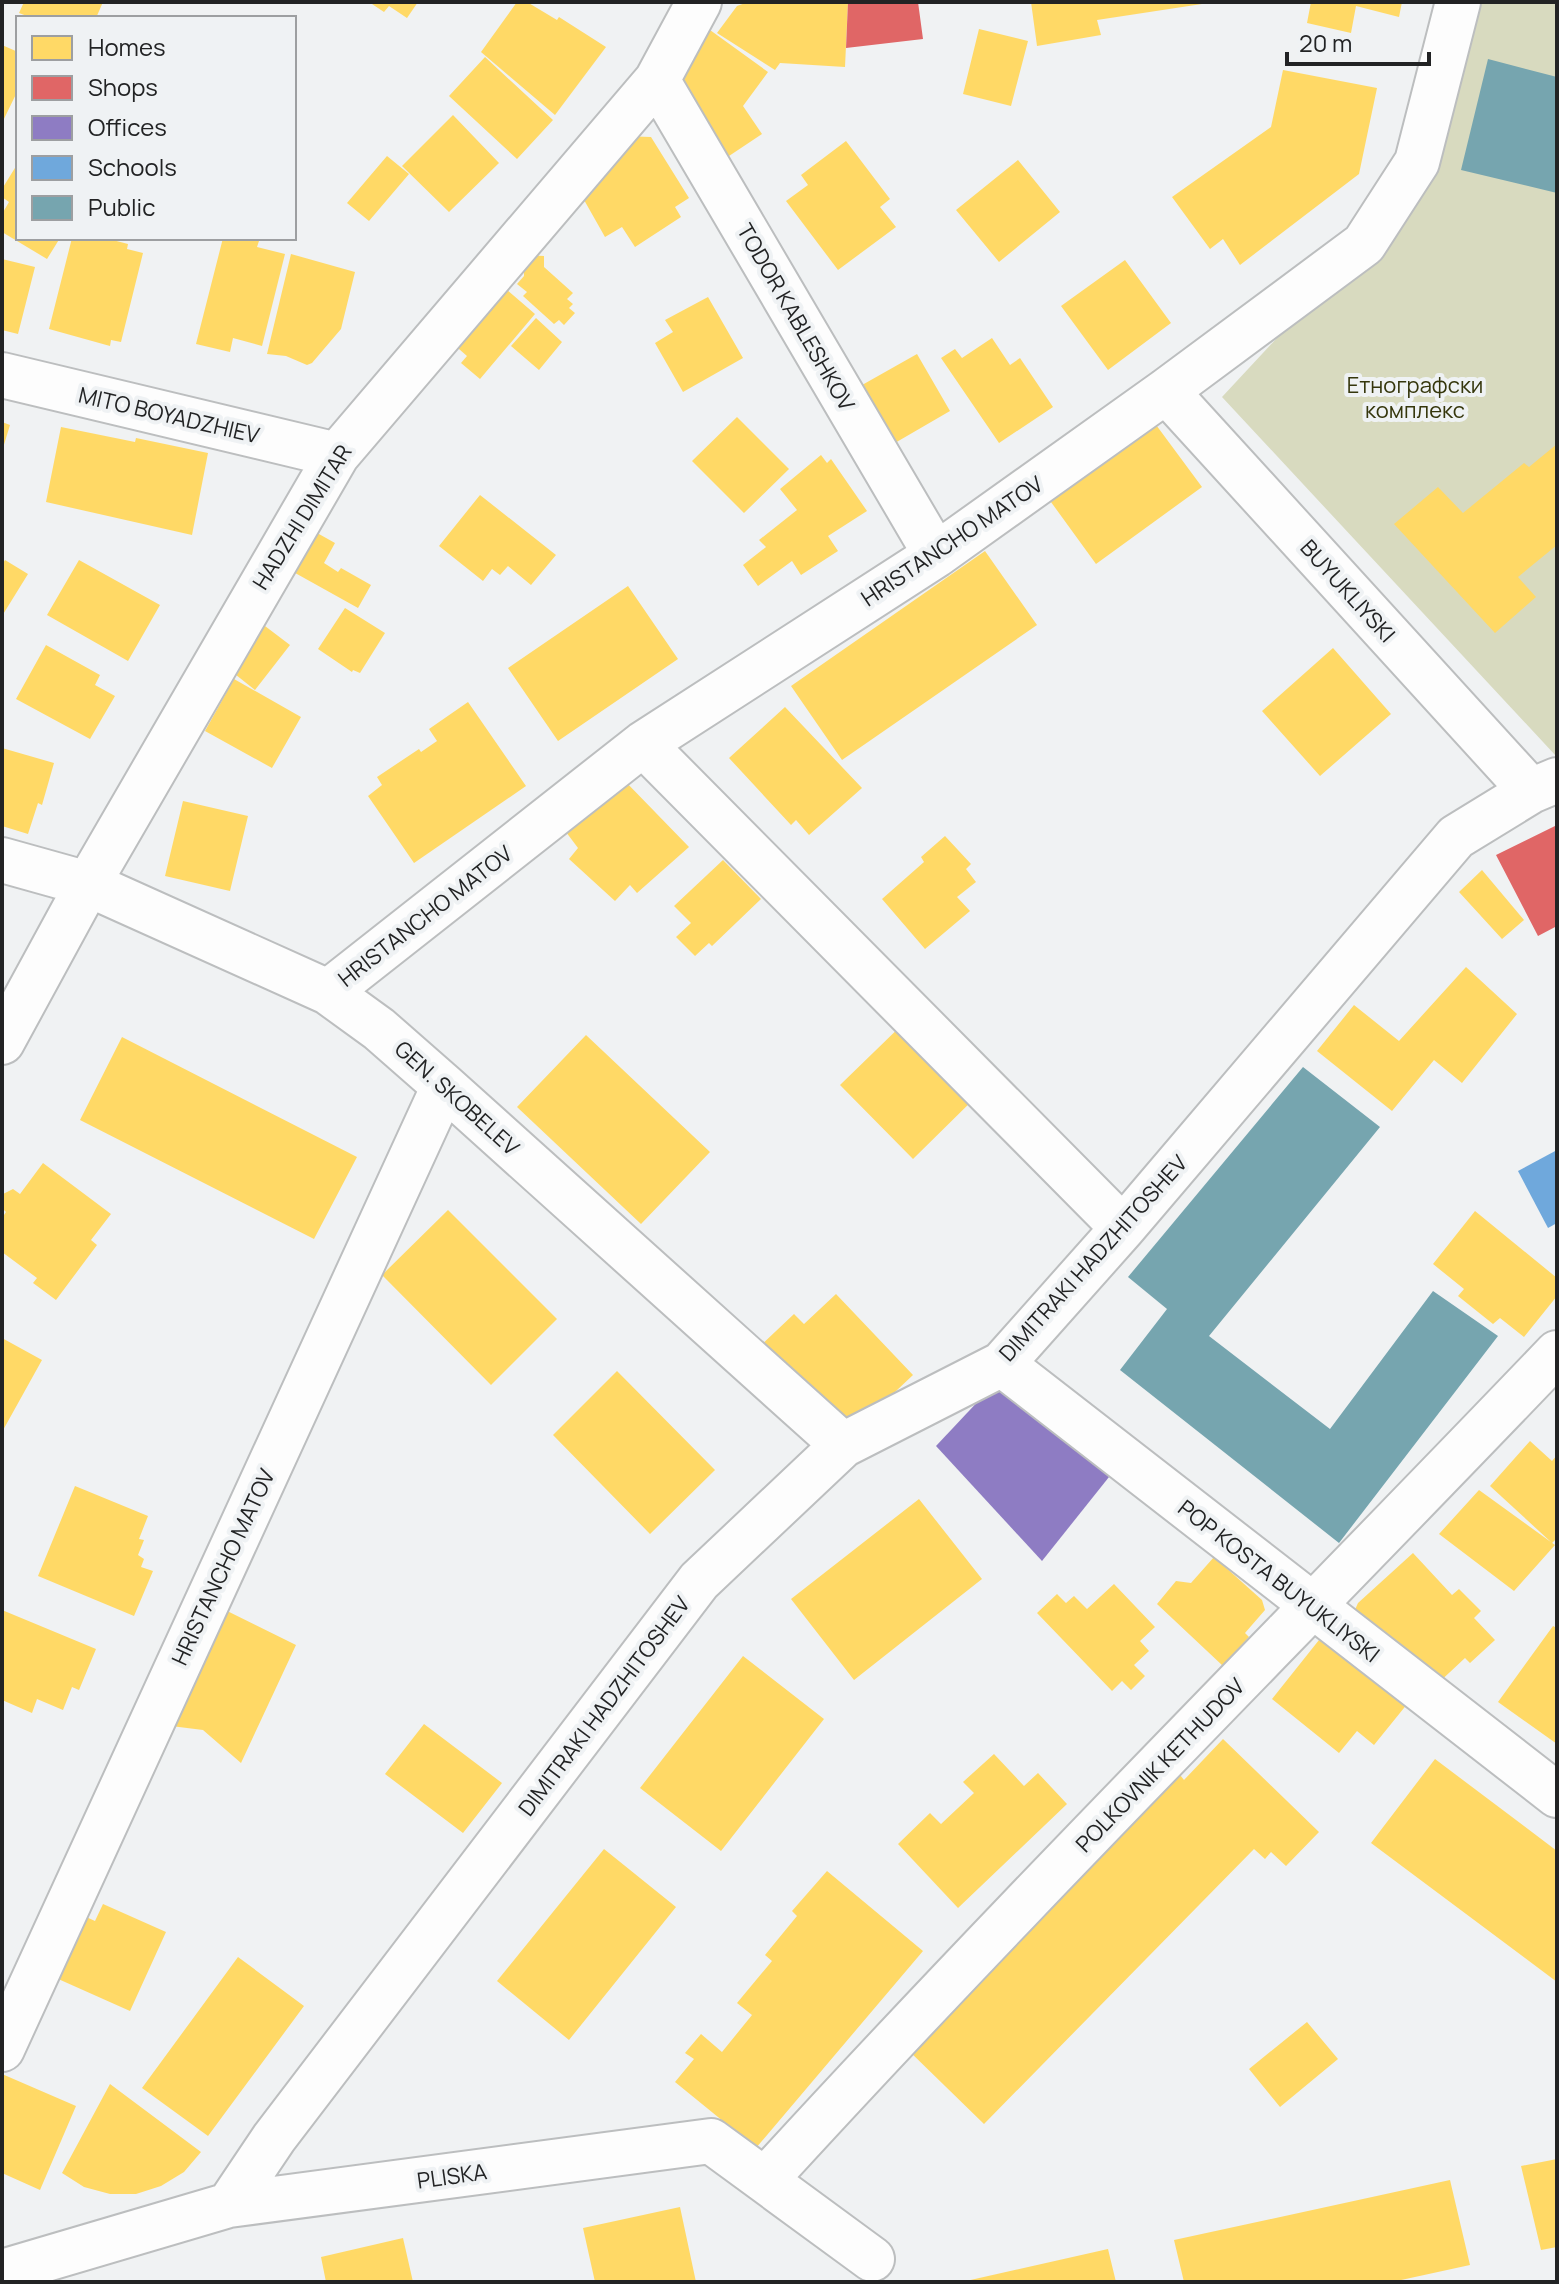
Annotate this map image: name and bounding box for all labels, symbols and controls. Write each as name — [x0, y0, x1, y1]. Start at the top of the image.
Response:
legend — [16, 16, 296, 240]
scale bar — [1287, 16, 1429, 66]
text: 20 m — [1299, 26, 1352, 59]
text: Homes — [88, 30, 166, 63]
text: Shops — [88, 70, 158, 103]
text: Offices — [88, 110, 167, 143]
text: Schools — [88, 150, 177, 183]
text: Public — [88, 190, 155, 223]
street label: TODOR KABLESHKOV — [730, 218, 862, 417]
park label: Етнографски комплекс — [1347, 370, 1483, 425]
street label: MITO BOYADZHIEV — [76, 380, 263, 451]
street label: HADZHI DIMITAR — [245, 439, 359, 595]
street label: HRISTANCHO MATOV — [855, 469, 1049, 613]
street label: BUYUKLIYSKI — [1294, 533, 1402, 649]
street label: HRISTANCHO MATOV — [332, 838, 519, 993]
street label: GEN. SKOBELEV — [388, 1034, 526, 1162]
street label: DIMITRAKI HADZHITOSHEV — [992, 1148, 1194, 1368]
street label: HRISTANCHO MATOV — [164, 1463, 282, 1670]
street label: POP KOSTA BUYUKLIYSKI — [1172, 1493, 1386, 1669]
street label: DIMITRAKI HADZHITOSHEV — [511, 1589, 697, 1822]
street label: POLKOVNIK KETHUDOV — [1069, 1671, 1252, 1859]
street label: PLISKA — [415, 2156, 489, 2196]

